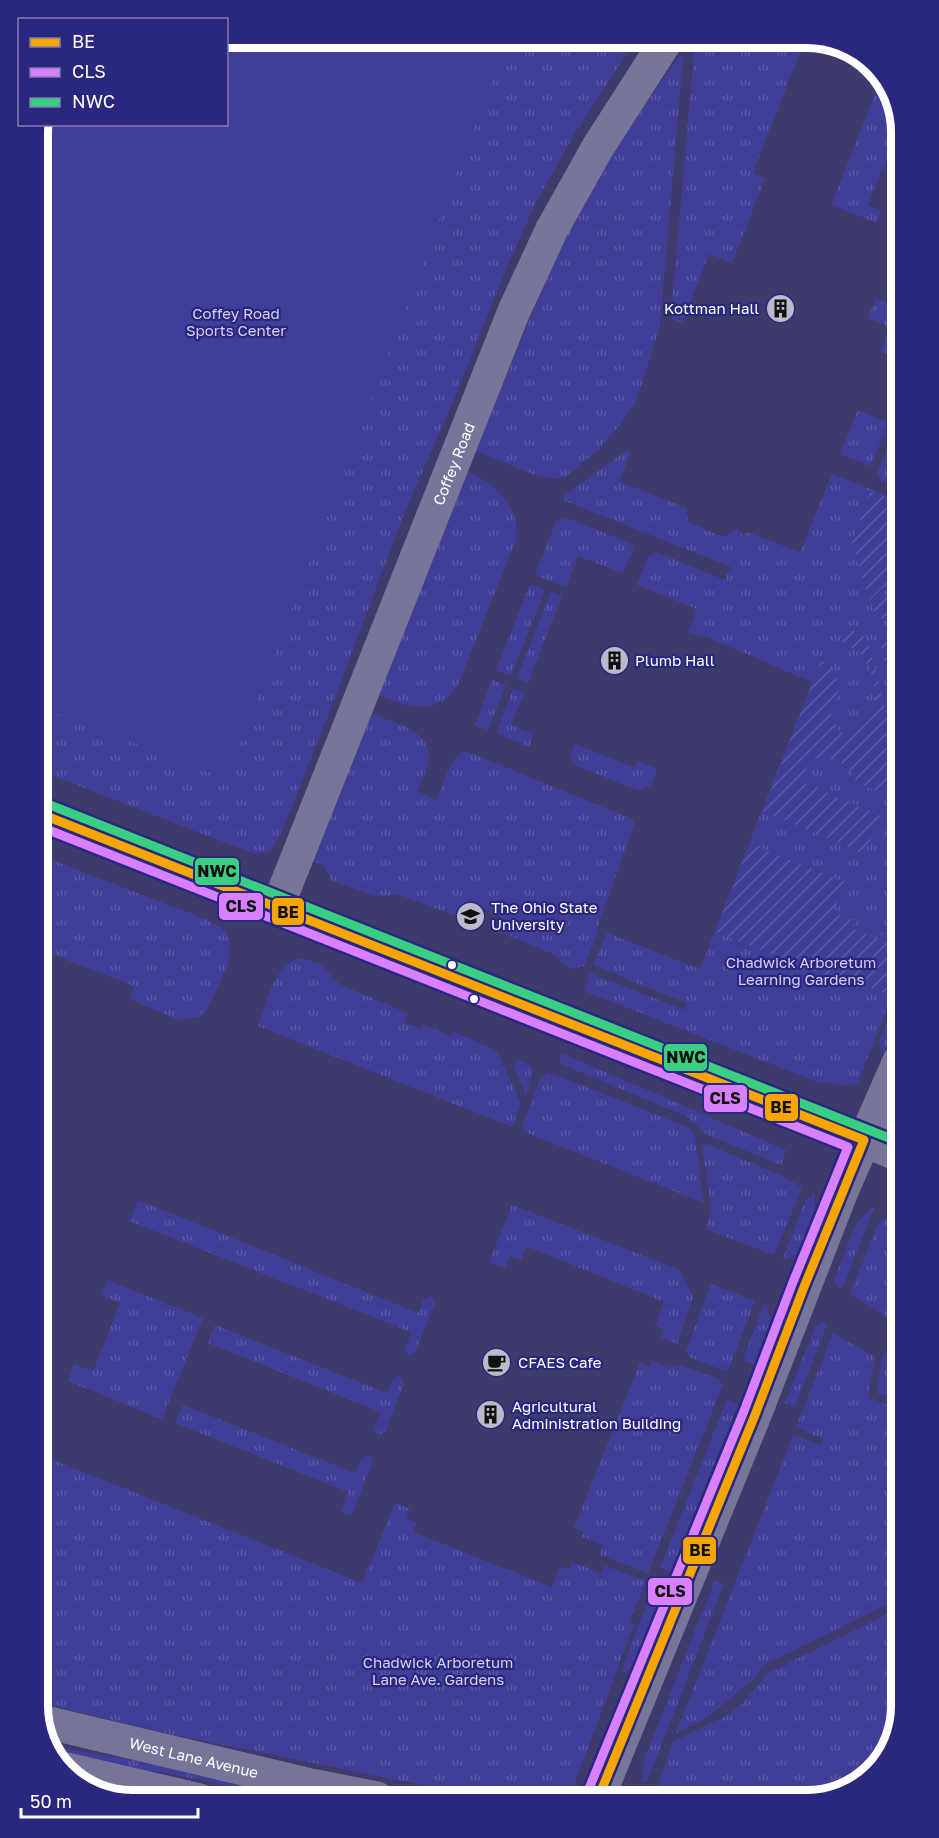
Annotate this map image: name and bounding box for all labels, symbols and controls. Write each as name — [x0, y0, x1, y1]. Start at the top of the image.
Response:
legend — [18, 18, 228, 126]
text: BE — [72, 30, 95, 52]
text: CLS — [72, 60, 106, 82]
text: NWC — [72, 90, 115, 112]
building icon: Kottman Hall — [764, 292, 796, 324]
place label: Kottman Hall — [664, 299, 759, 317]
park label: Coffey Road Sports Center — [186, 304, 286, 339]
street label: Coffey Road — [429, 420, 478, 508]
building icon: Plumb Hall — [598, 644, 630, 676]
place label: Plumb Hall — [635, 651, 715, 669]
line badge: NWC — [194, 857, 240, 886]
text: NWC — [197, 861, 237, 881]
line badge: CLS — [218, 892, 264, 921]
text: CLS — [225, 896, 257, 916]
line badge: BE — [271, 897, 305, 926]
place label: The Ohio State University — [491, 898, 598, 933]
school or university icon: The Ohio State University — [454, 900, 486, 932]
text: BE — [277, 902, 299, 922]
park label: Chadwick Arboretum Learning Gardens — [726, 953, 876, 988]
unlabelled marker — [446, 959, 458, 971]
unlabelled marker — [468, 993, 480, 1005]
line badge: NWC — [663, 1043, 708, 1072]
text: NWC — [666, 1047, 706, 1067]
line badge: CLS — [703, 1084, 748, 1113]
text: CLS — [709, 1088, 741, 1108]
line badge: BE — [764, 1093, 799, 1122]
text: BE — [770, 1097, 792, 1117]
cafe icon: CFAES Cafe — [481, 1346, 513, 1378]
place label: CFAES Cafe — [518, 1353, 602, 1371]
place label: Agricultural Administration Building — [512, 1397, 681, 1432]
building icon: Agricultural Administration Building — [475, 1399, 507, 1431]
line badge: BE — [682, 1536, 717, 1565]
text: BE — [689, 1540, 711, 1560]
line badge: CLS — [647, 1577, 693, 1606]
text: CLS — [654, 1581, 686, 1601]
park label: Chadwick Arboretum Lane Ave. Gardens — [363, 1653, 513, 1688]
street label: West Lane Avenue — [128, 1733, 261, 1781]
scale bar — [21, 1781, 198, 1819]
text: 50 m — [30, 1790, 72, 1812]

